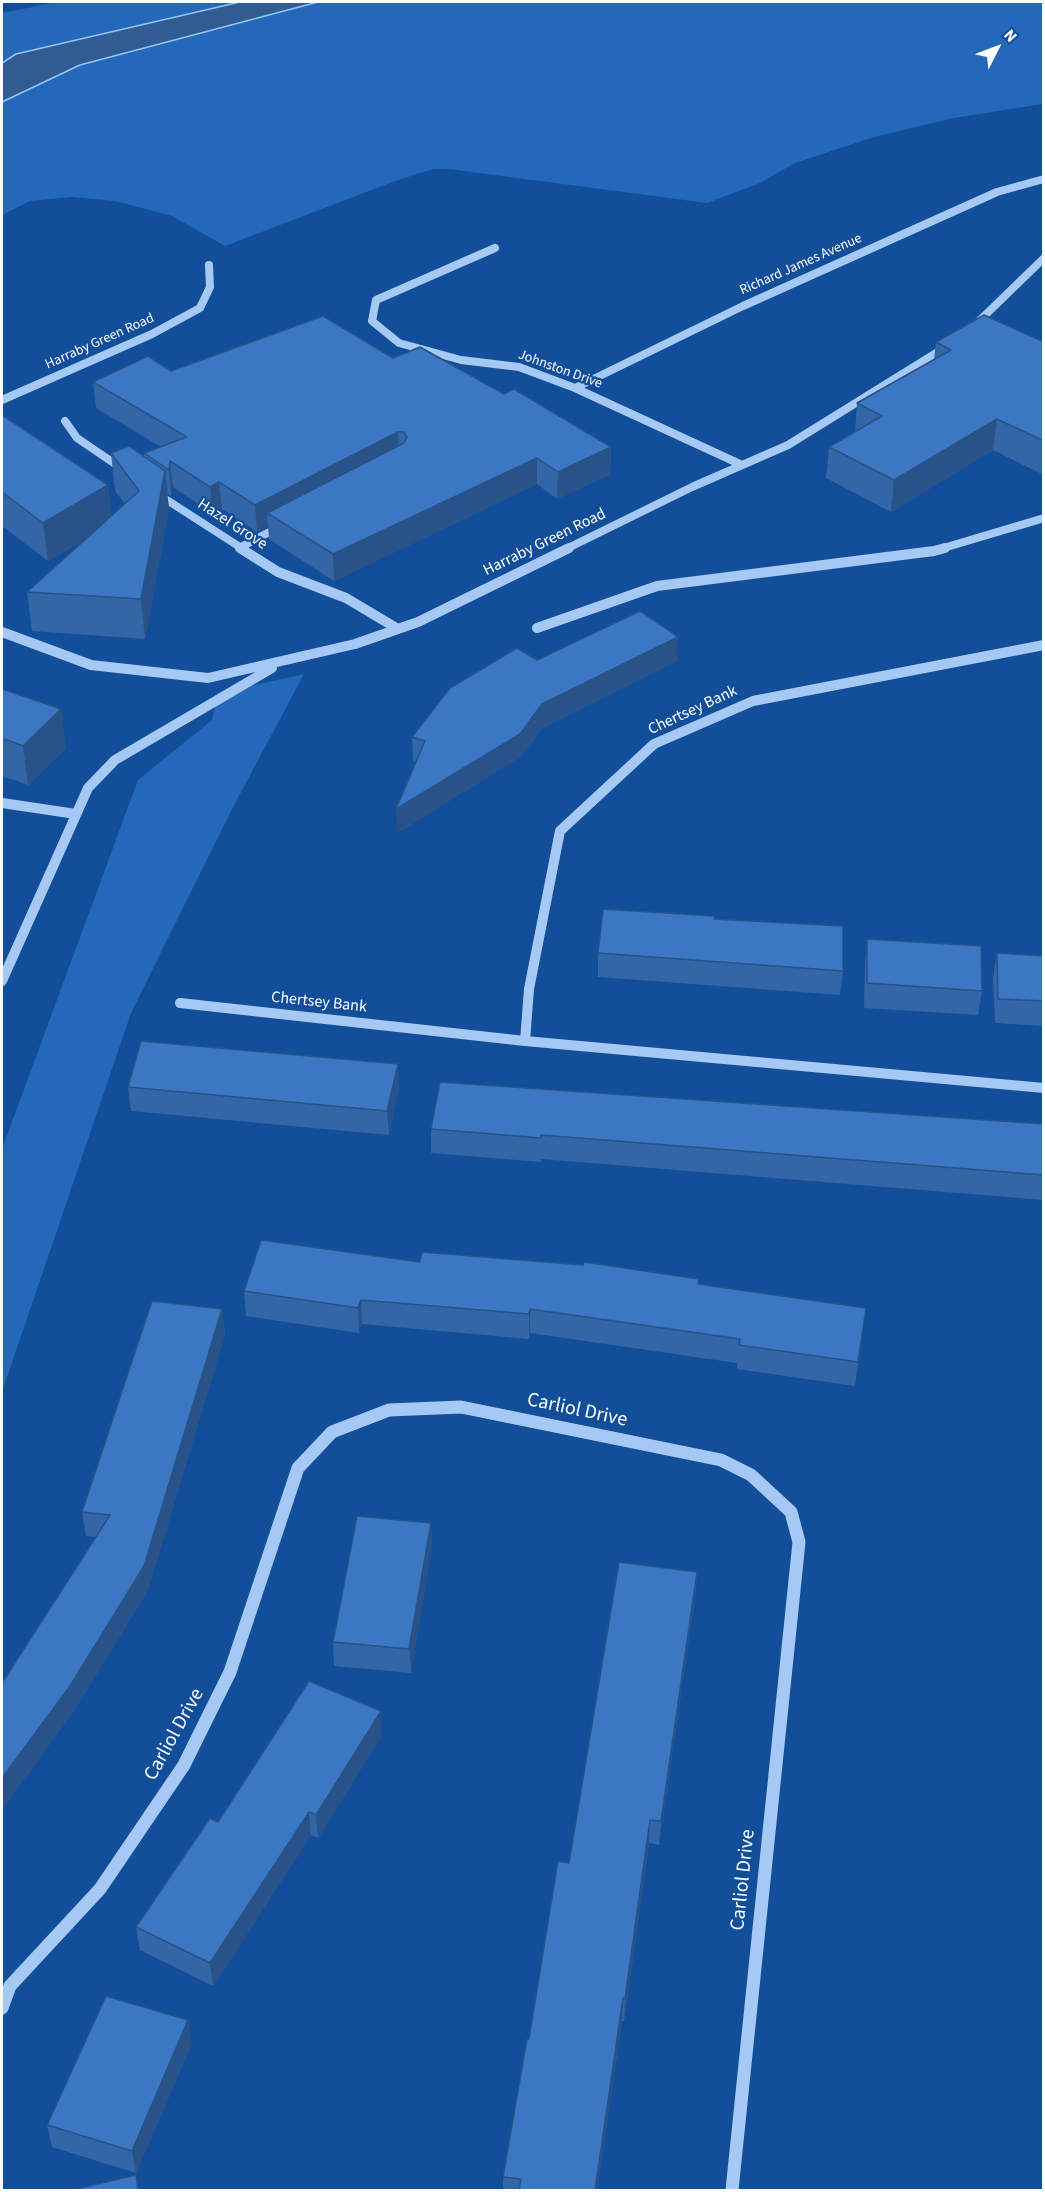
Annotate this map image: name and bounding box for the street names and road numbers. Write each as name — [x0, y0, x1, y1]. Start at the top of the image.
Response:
street label: Richard James Avenue — [737, 231, 865, 299]
street label: Harraby Green Road — [43, 310, 157, 374]
street label: Johnston Drive — [516, 347, 604, 393]
street label: Hazel Grove — [193, 495, 271, 555]
street label: Harraby Green Road — [480, 505, 610, 581]
street label: Chertsey Bank — [645, 682, 741, 740]
street label: Chertsey Bank — [270, 988, 368, 1018]
street label: Carliol Drive — [525, 1389, 629, 1433]
street label: Carliol Drive — [140, 1685, 210, 1785]
street label: Carliol Drive — [727, 1828, 761, 1932]

